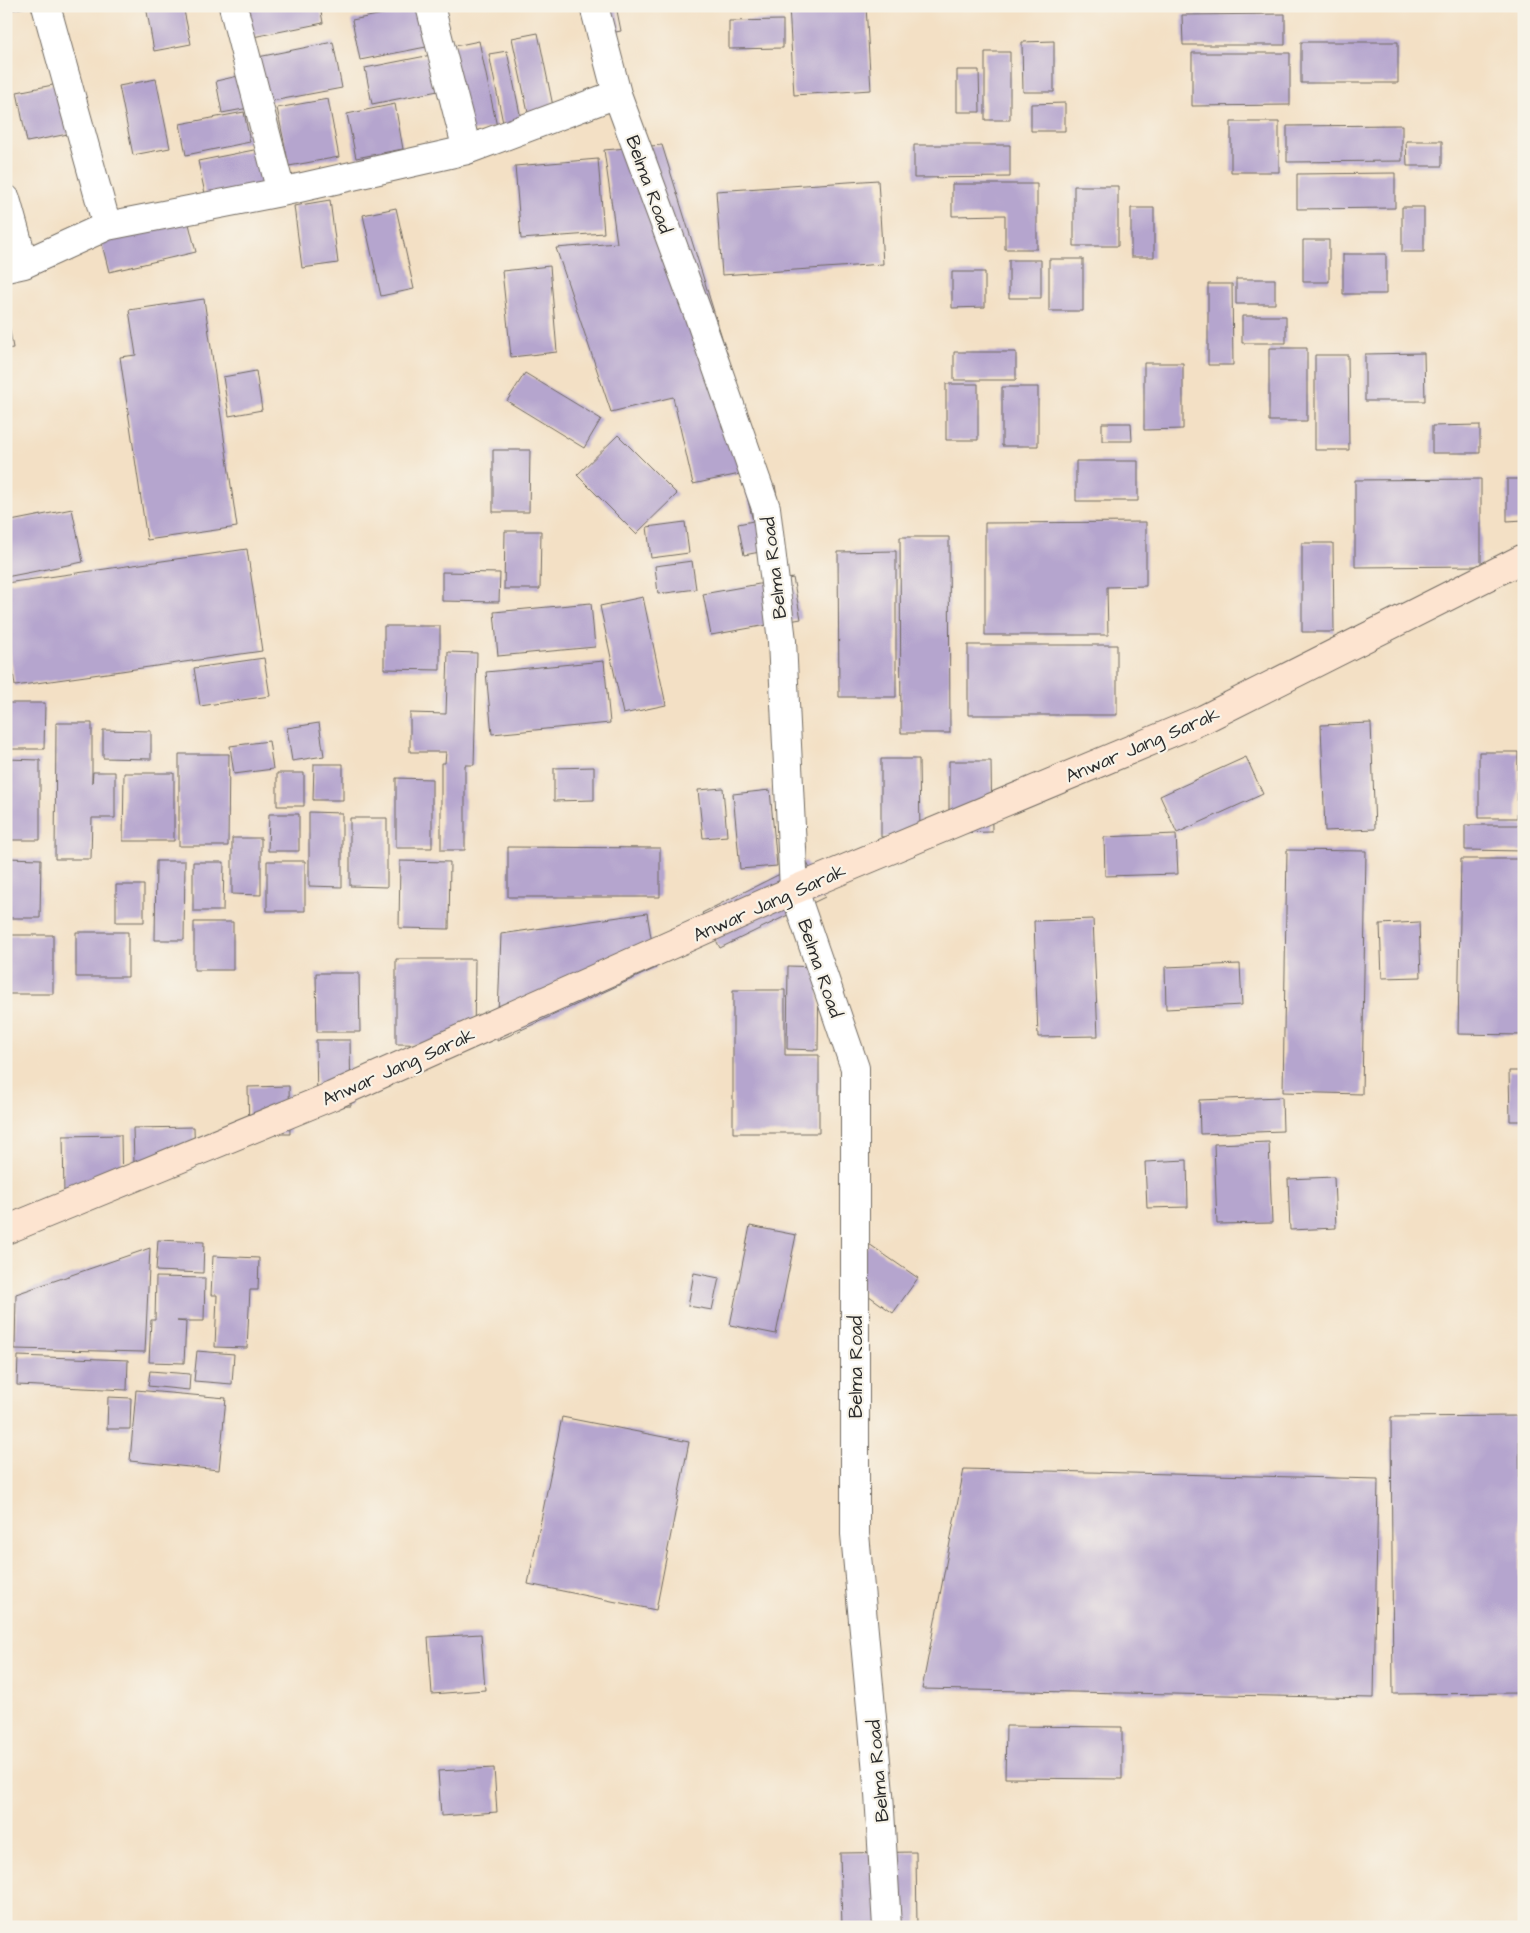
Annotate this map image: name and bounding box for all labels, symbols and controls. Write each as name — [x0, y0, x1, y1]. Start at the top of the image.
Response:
street label: Belma Road — [618, 132, 679, 238]
street label: Belma Road — [755, 515, 794, 620]
street label: Anwar Jang Sarak — [1061, 701, 1225, 791]
street label: Anwar Jang Sarak — [689, 857, 851, 950]
street label: Belma Road — [790, 916, 849, 1022]
street label: Anwar Jang Sarak — [318, 1021, 480, 1114]
street label: Belma Road — [843, 1316, 870, 1418]
street label: Belma Road — [861, 1718, 896, 1823]

